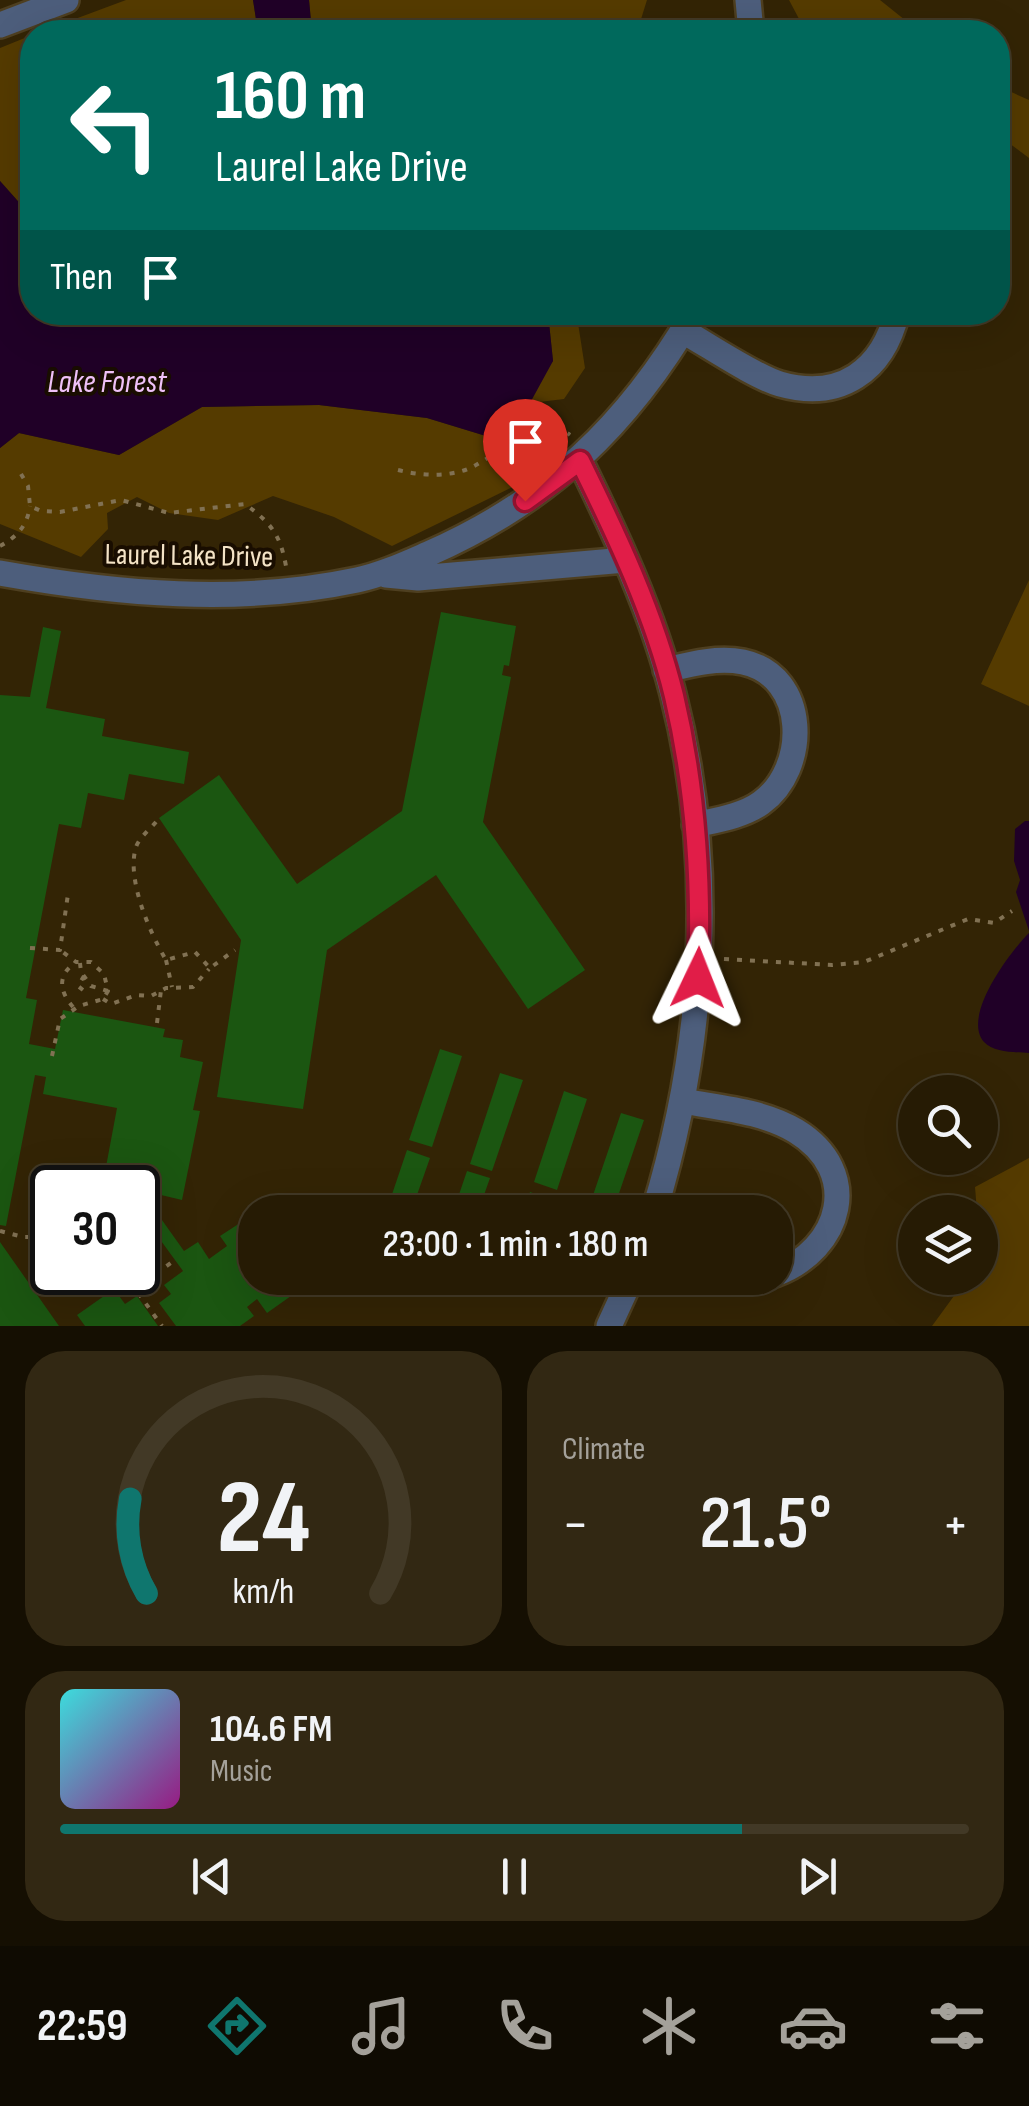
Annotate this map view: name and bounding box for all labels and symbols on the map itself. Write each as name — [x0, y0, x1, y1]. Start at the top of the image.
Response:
water label: Lake Forest — [47, 363, 168, 402]
pin — [483, 399, 568, 502]
street label: Laurel Lake Drive — [104, 537, 274, 575]
position arrow — [646, 926, 750, 1030]
speed limit sign: 30 — [30, 1165, 160, 1295]

